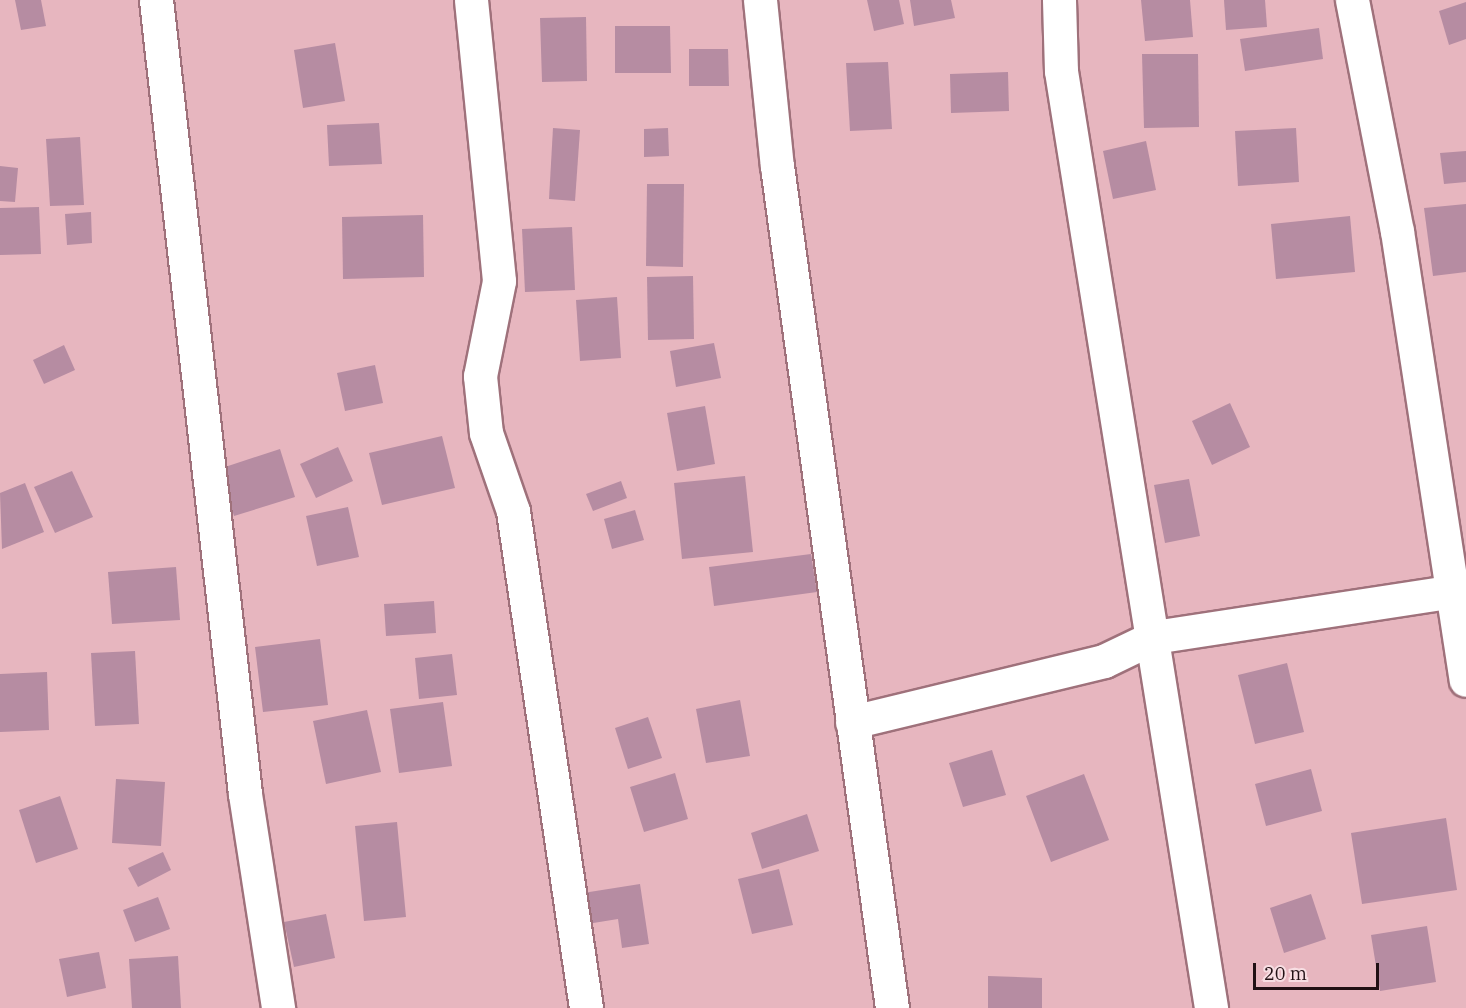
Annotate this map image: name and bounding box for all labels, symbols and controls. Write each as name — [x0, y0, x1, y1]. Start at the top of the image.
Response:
scale bar — [1256, 951, 1382, 989]
text: 20 m — [1264, 962, 1307, 985]

